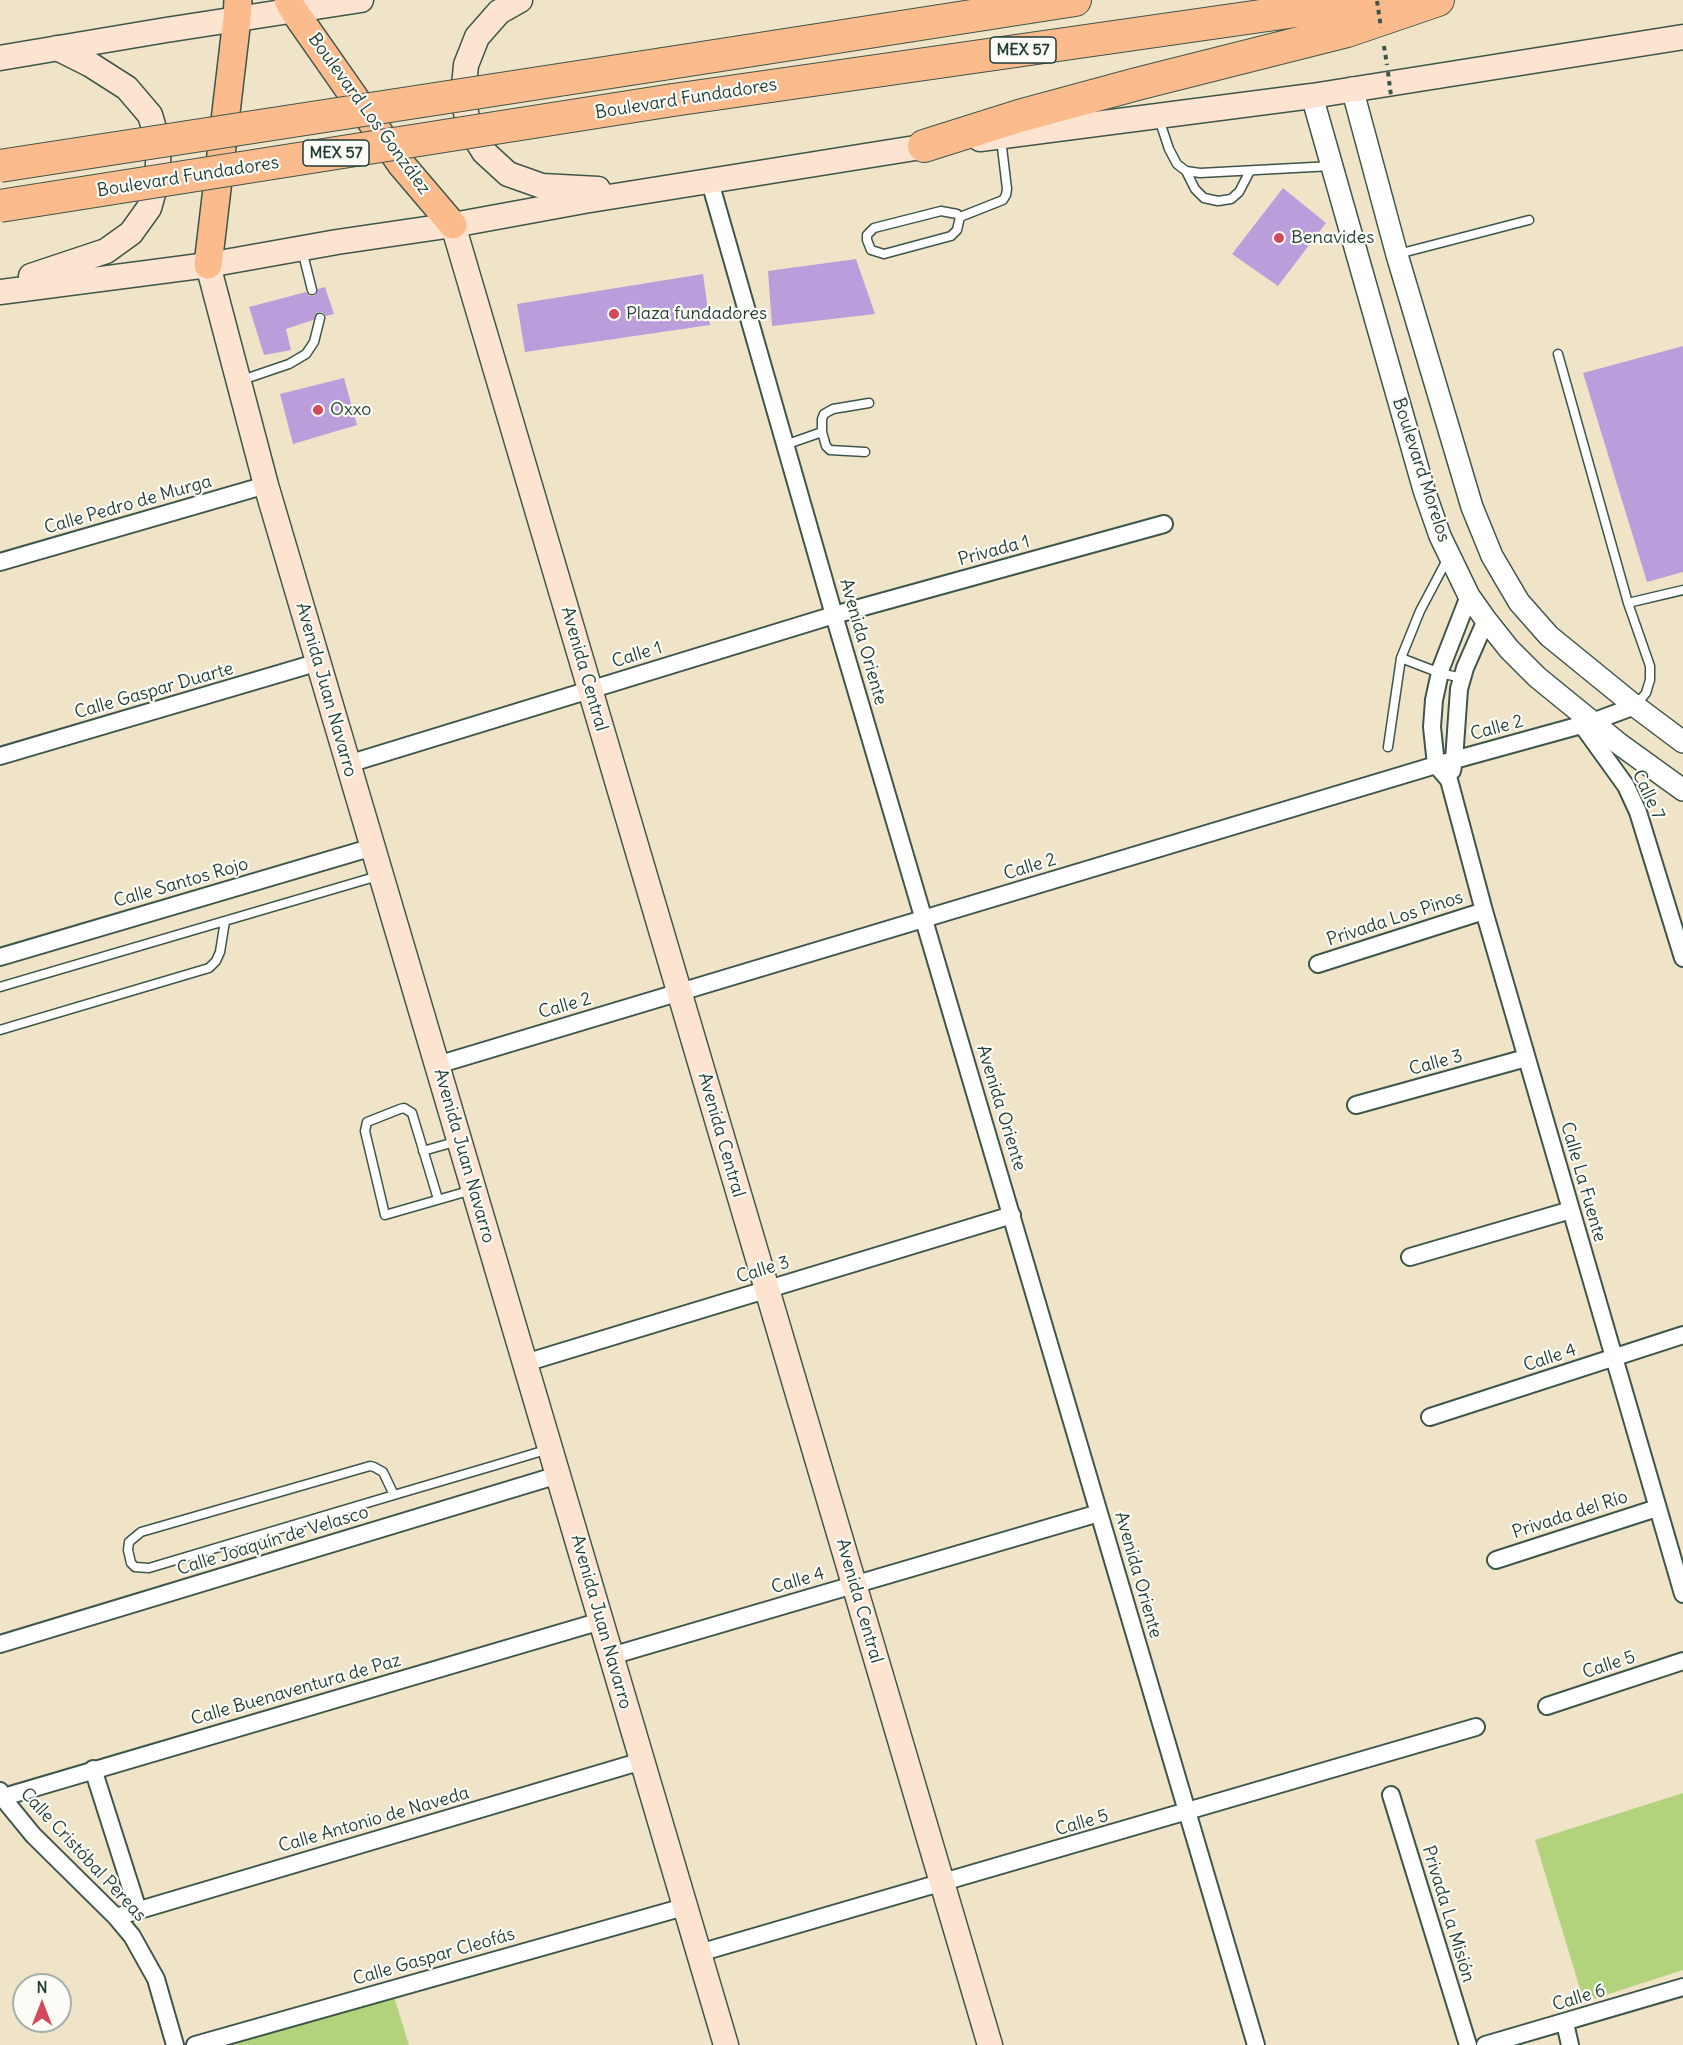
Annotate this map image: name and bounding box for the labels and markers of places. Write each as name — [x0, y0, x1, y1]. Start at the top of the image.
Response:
place label: Benavides — [1291, 227, 1374, 249]
marker: Benavides — [1272, 231, 1286, 245]
place label: Plaza fundadores — [626, 303, 767, 325]
marker: Plaza fundadores — [607, 307, 621, 321]
place label: Oxxo — [330, 399, 371, 421]
marker: Oxxo — [311, 403, 325, 417]

